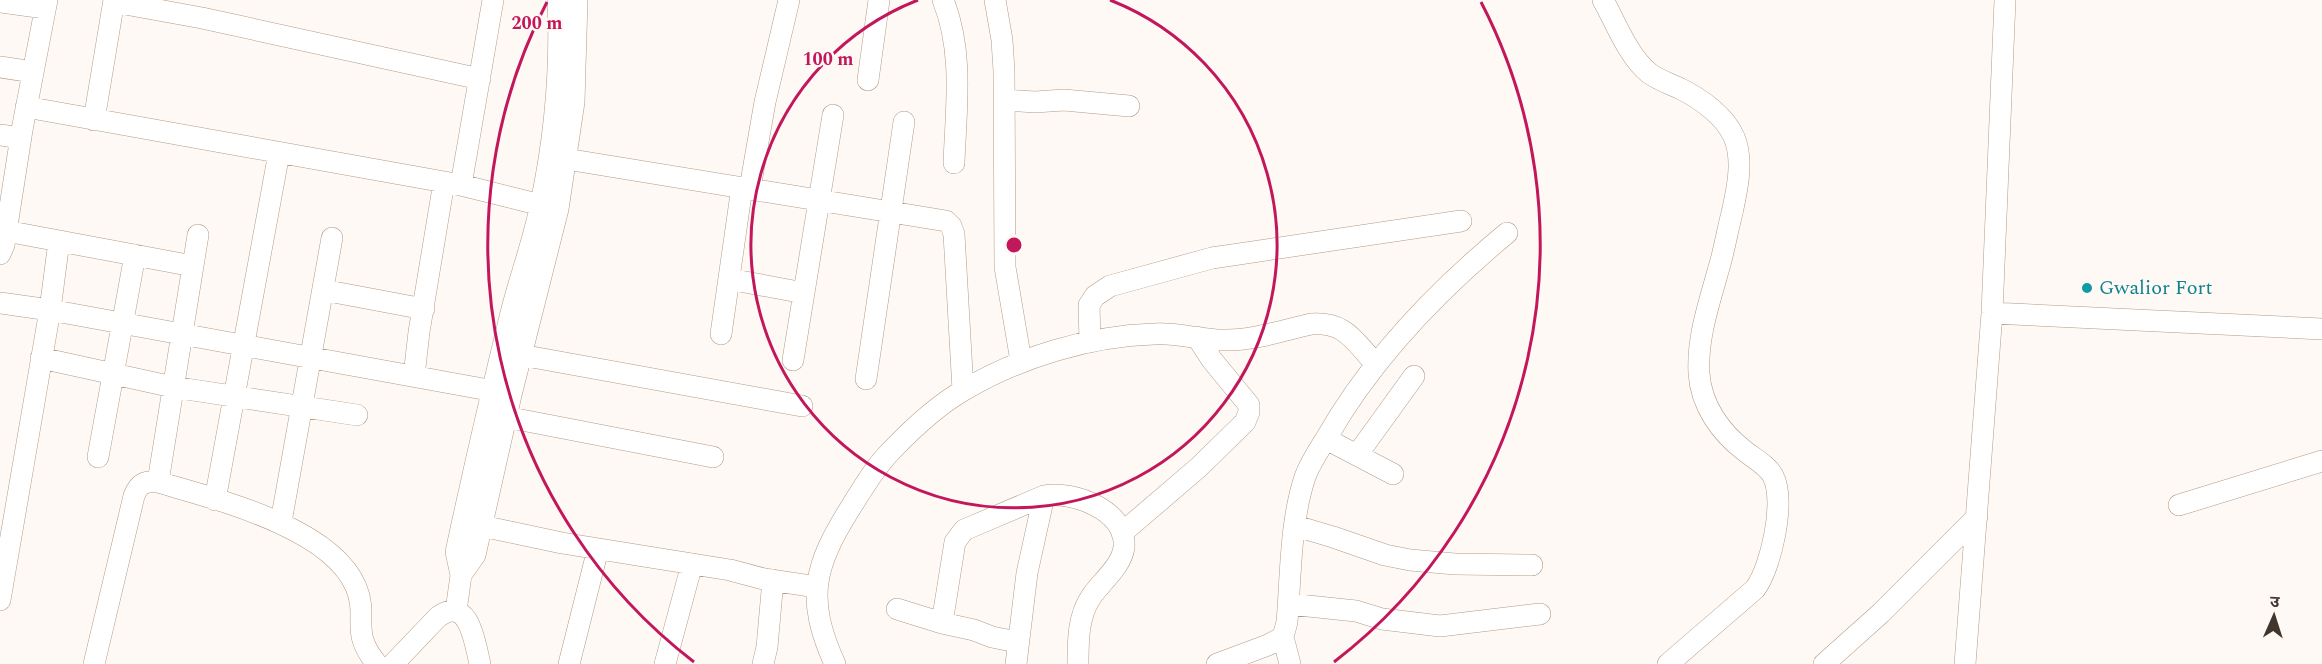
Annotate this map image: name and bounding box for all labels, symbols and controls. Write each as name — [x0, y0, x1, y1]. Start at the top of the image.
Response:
text: 200 m — [511, 10, 563, 37]
text: 100 m — [802, 46, 854, 73]
centre of rings — [1004, 235, 1024, 255]
place label: Gwalior Fort — [2099, 273, 2212, 303]
marker: Gwalior Fort — [2080, 281, 2094, 295]
north arrow — [2244, 586, 2304, 646]
text: उ — [2269, 590, 2281, 614]

